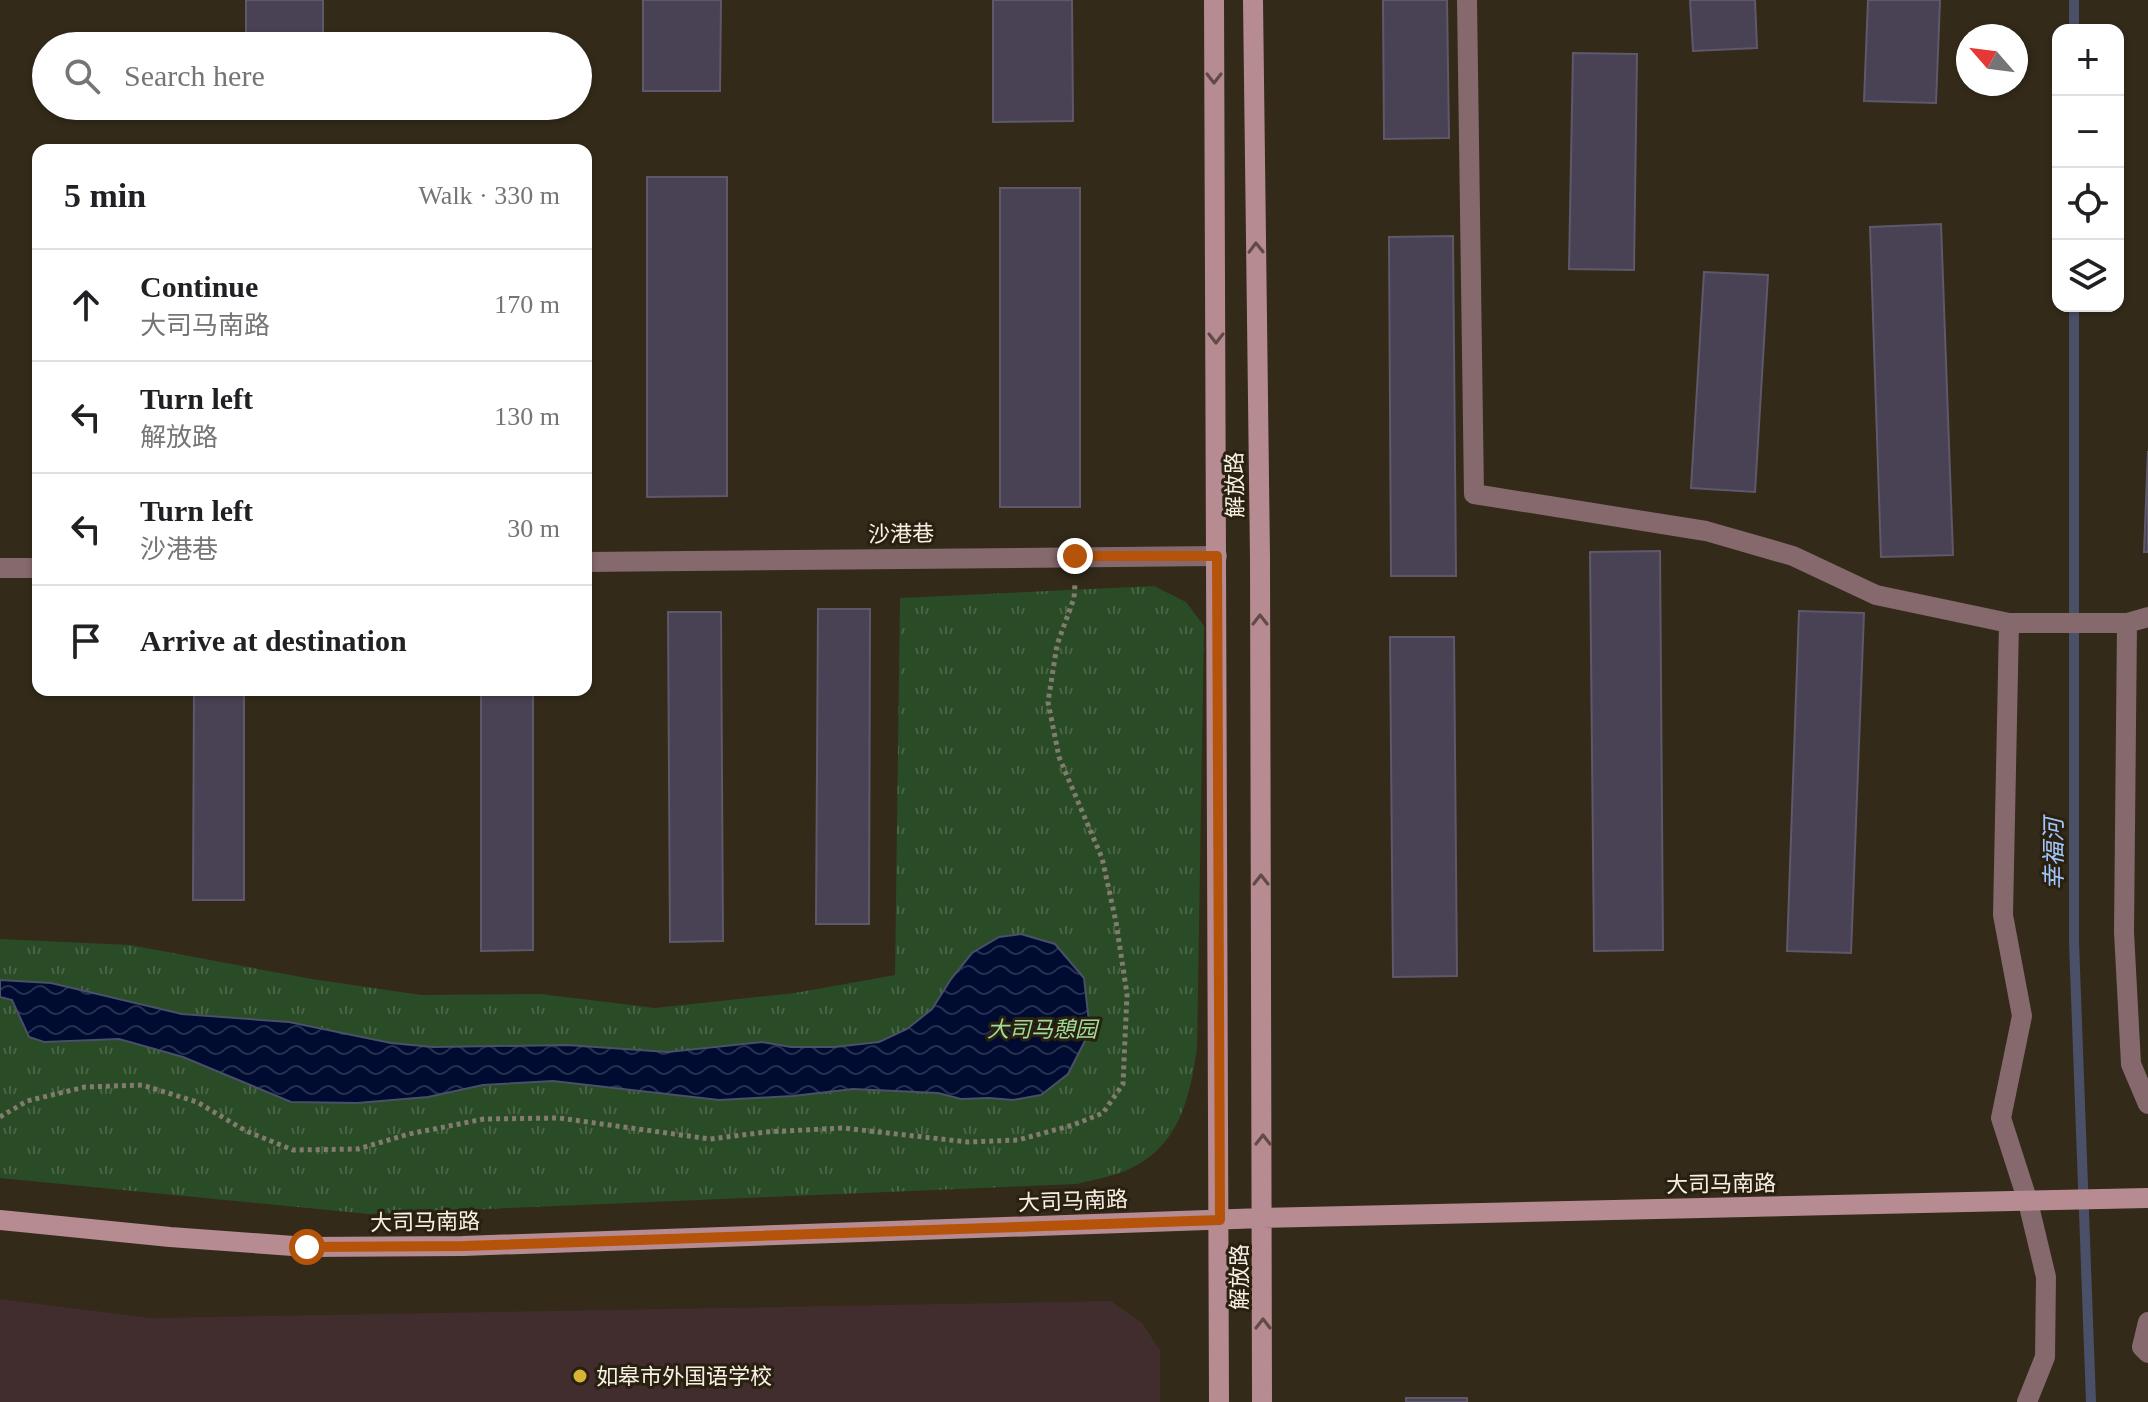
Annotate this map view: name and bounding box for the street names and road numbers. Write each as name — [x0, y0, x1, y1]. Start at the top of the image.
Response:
street label: 解放路 — [1222, 452, 1248, 518]
street label: 沙港巷 — [868, 521, 934, 547]
street label: 大司马南路 — [1666, 1171, 1776, 1197]
street label: 大司马南路 — [1018, 1187, 1128, 1215]
street label: 大司马南路 — [370, 1209, 480, 1235]
street label: 解放路 — [1227, 1244, 1252, 1310]

